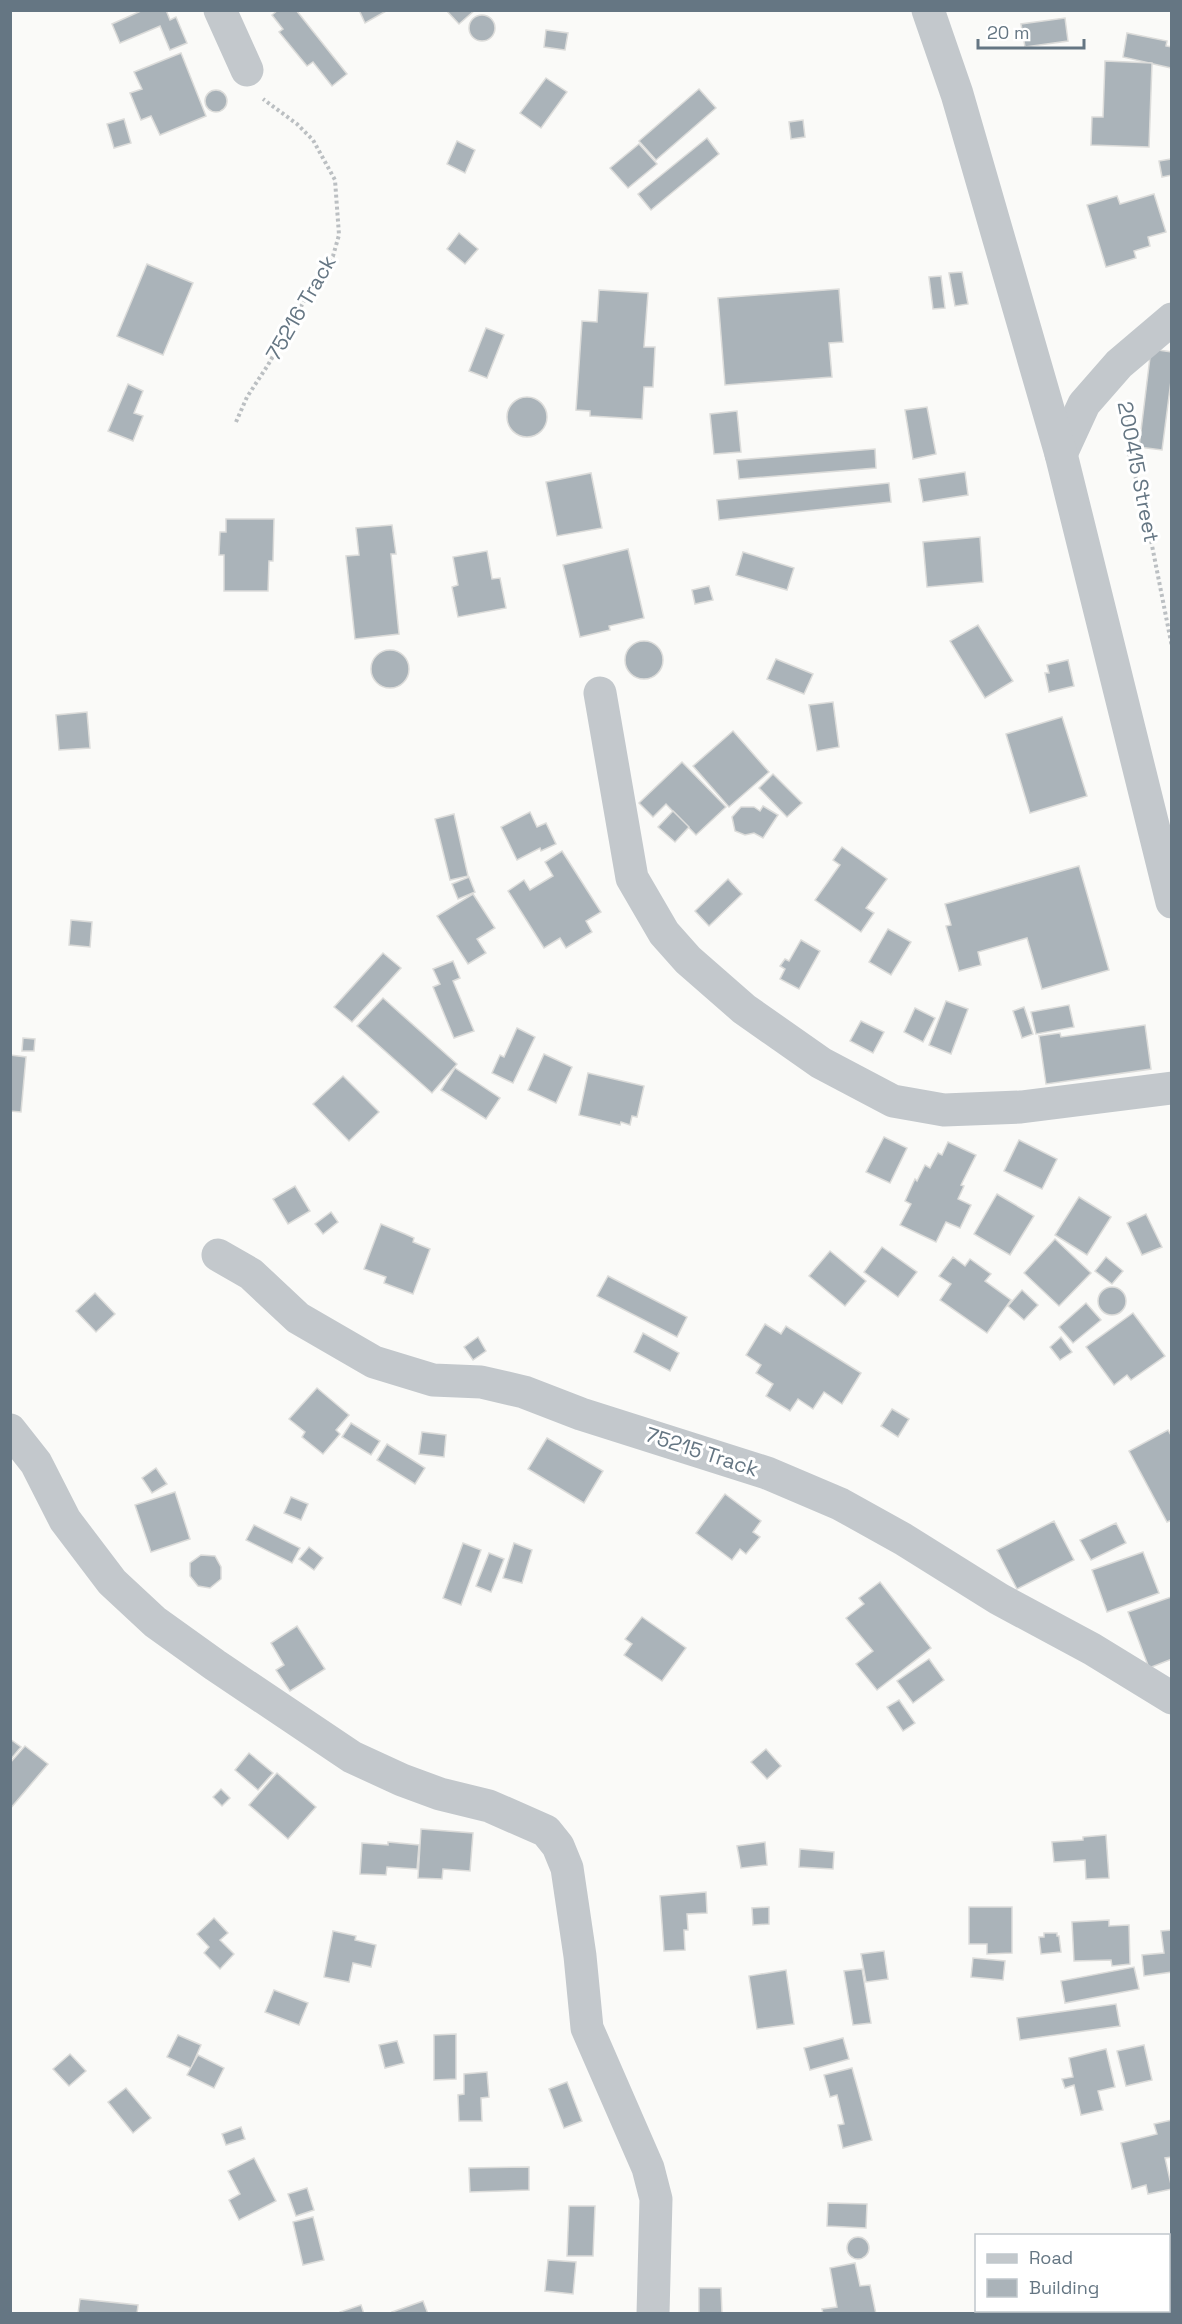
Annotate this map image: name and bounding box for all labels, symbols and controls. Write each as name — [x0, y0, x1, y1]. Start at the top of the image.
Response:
scale bar — [978, 12, 1084, 50]
text: 20 m — [987, 21, 1030, 44]
street label: 75216 Track — [260, 250, 342, 365]
street label: 200415 Street — [1112, 399, 1165, 545]
street label: 75215 Track — [642, 1421, 762, 1482]
legend — [975, 2234, 1170, 2312]
text: Road — [1029, 2246, 1073, 2269]
text: Building — [1029, 2276, 1099, 2299]

